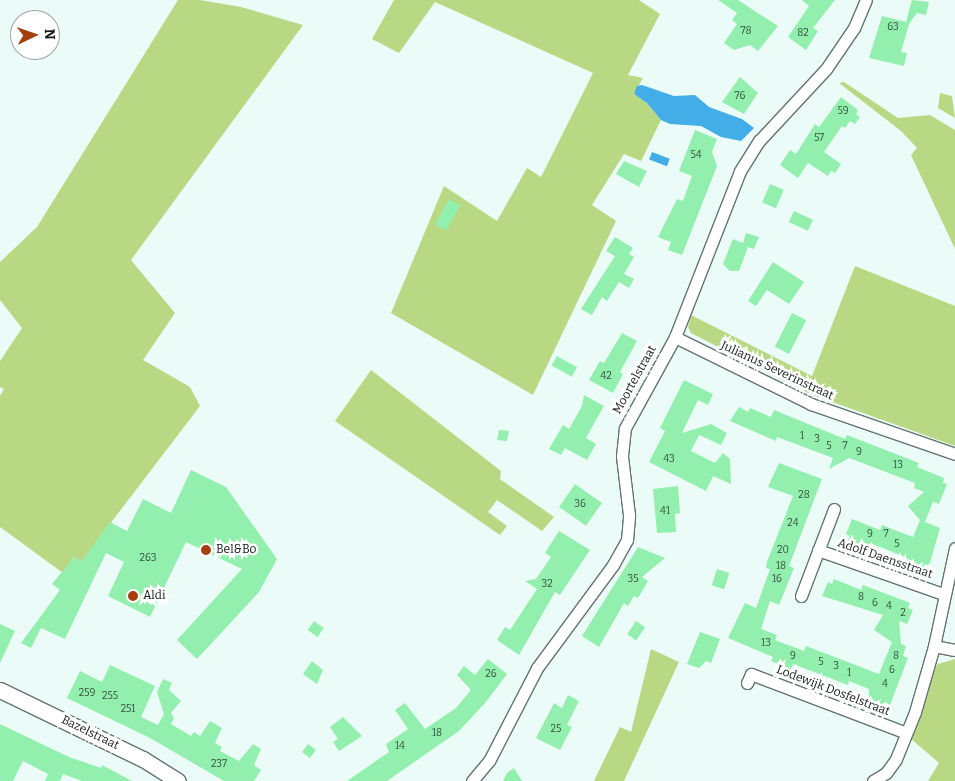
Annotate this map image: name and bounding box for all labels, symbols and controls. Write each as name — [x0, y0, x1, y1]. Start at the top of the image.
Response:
north arrow — [10, 10, 60, 60]
house number: 63 — [887, 22, 899, 34]
house number: 78 — [741, 26, 751, 38]
text: N — [41, 28, 58, 40]
house number: 82 — [797, 28, 809, 40]
house number: 76 — [735, 91, 745, 103]
house number: 59 — [837, 106, 849, 118]
house number: 57 — [814, 133, 824, 145]
house number: 54 — [690, 150, 702, 162]
street label: Julianus Severinstraat — [718, 339, 836, 403]
street label: Moortelstraat — [610, 343, 660, 417]
house number: 42 — [600, 371, 612, 383]
house number: 1 — [800, 431, 804, 443]
house number: 3 — [814, 434, 820, 446]
house number: 5 — [826, 441, 832, 453]
house number: 7 — [842, 441, 848, 453]
house number: 9 — [856, 447, 862, 459]
house number: 43 — [663, 454, 675, 466]
house number: 13 — [893, 460, 903, 472]
house number: 28 — [798, 490, 810, 502]
house number: 36 — [574, 499, 586, 511]
house number: 41 — [660, 506, 670, 518]
house number: 24 — [787, 518, 799, 530]
house number: 9 — [867, 529, 873, 541]
house number: 7 — [883, 529, 889, 541]
street label: Adolf Daensstraat — [836, 536, 934, 582]
house number: 5 — [894, 539, 900, 551]
place label: Bel&Bo — [216, 543, 256, 557]
marker: Bel&Bo — [200, 544, 212, 556]
house number: 20 — [777, 545, 789, 557]
house number: 263 — [140, 553, 156, 565]
house number: 18 — [776, 561, 786, 573]
house number: 35 — [627, 574, 639, 586]
house number: 16 — [772, 574, 782, 586]
house number: 32 — [541, 579, 553, 591]
place label: Aldi — [143, 589, 165, 603]
marker: Aldi — [127, 590, 139, 602]
house number: 8 — [858, 592, 864, 604]
house number: 6 — [872, 598, 878, 610]
house number: 4 — [886, 601, 892, 613]
house number: 2 — [900, 608, 906, 620]
house number: 13 — [761, 638, 771, 650]
house number: 9 — [790, 651, 796, 663]
house number: 8 — [893, 651, 899, 663]
house number: 5 — [818, 657, 824, 669]
house number: 3 — [833, 661, 839, 673]
street label: Lodewijk Dosfelstraat — [774, 663, 892, 719]
house number: 6 — [889, 665, 895, 677]
house number: 1 — [847, 668, 851, 680]
house number: 26 — [485, 669, 497, 681]
house number: 4 — [882, 679, 888, 691]
house number: 259 — [79, 688, 95, 700]
house number: 255 — [102, 691, 118, 703]
house number: 251 — [121, 704, 135, 716]
street label: Bazelstraat — [59, 713, 121, 753]
house number: 25 — [551, 724, 561, 736]
house number: 18 — [432, 728, 442, 740]
house number: 14 — [395, 741, 405, 753]
house number: 237 — [211, 759, 227, 771]

